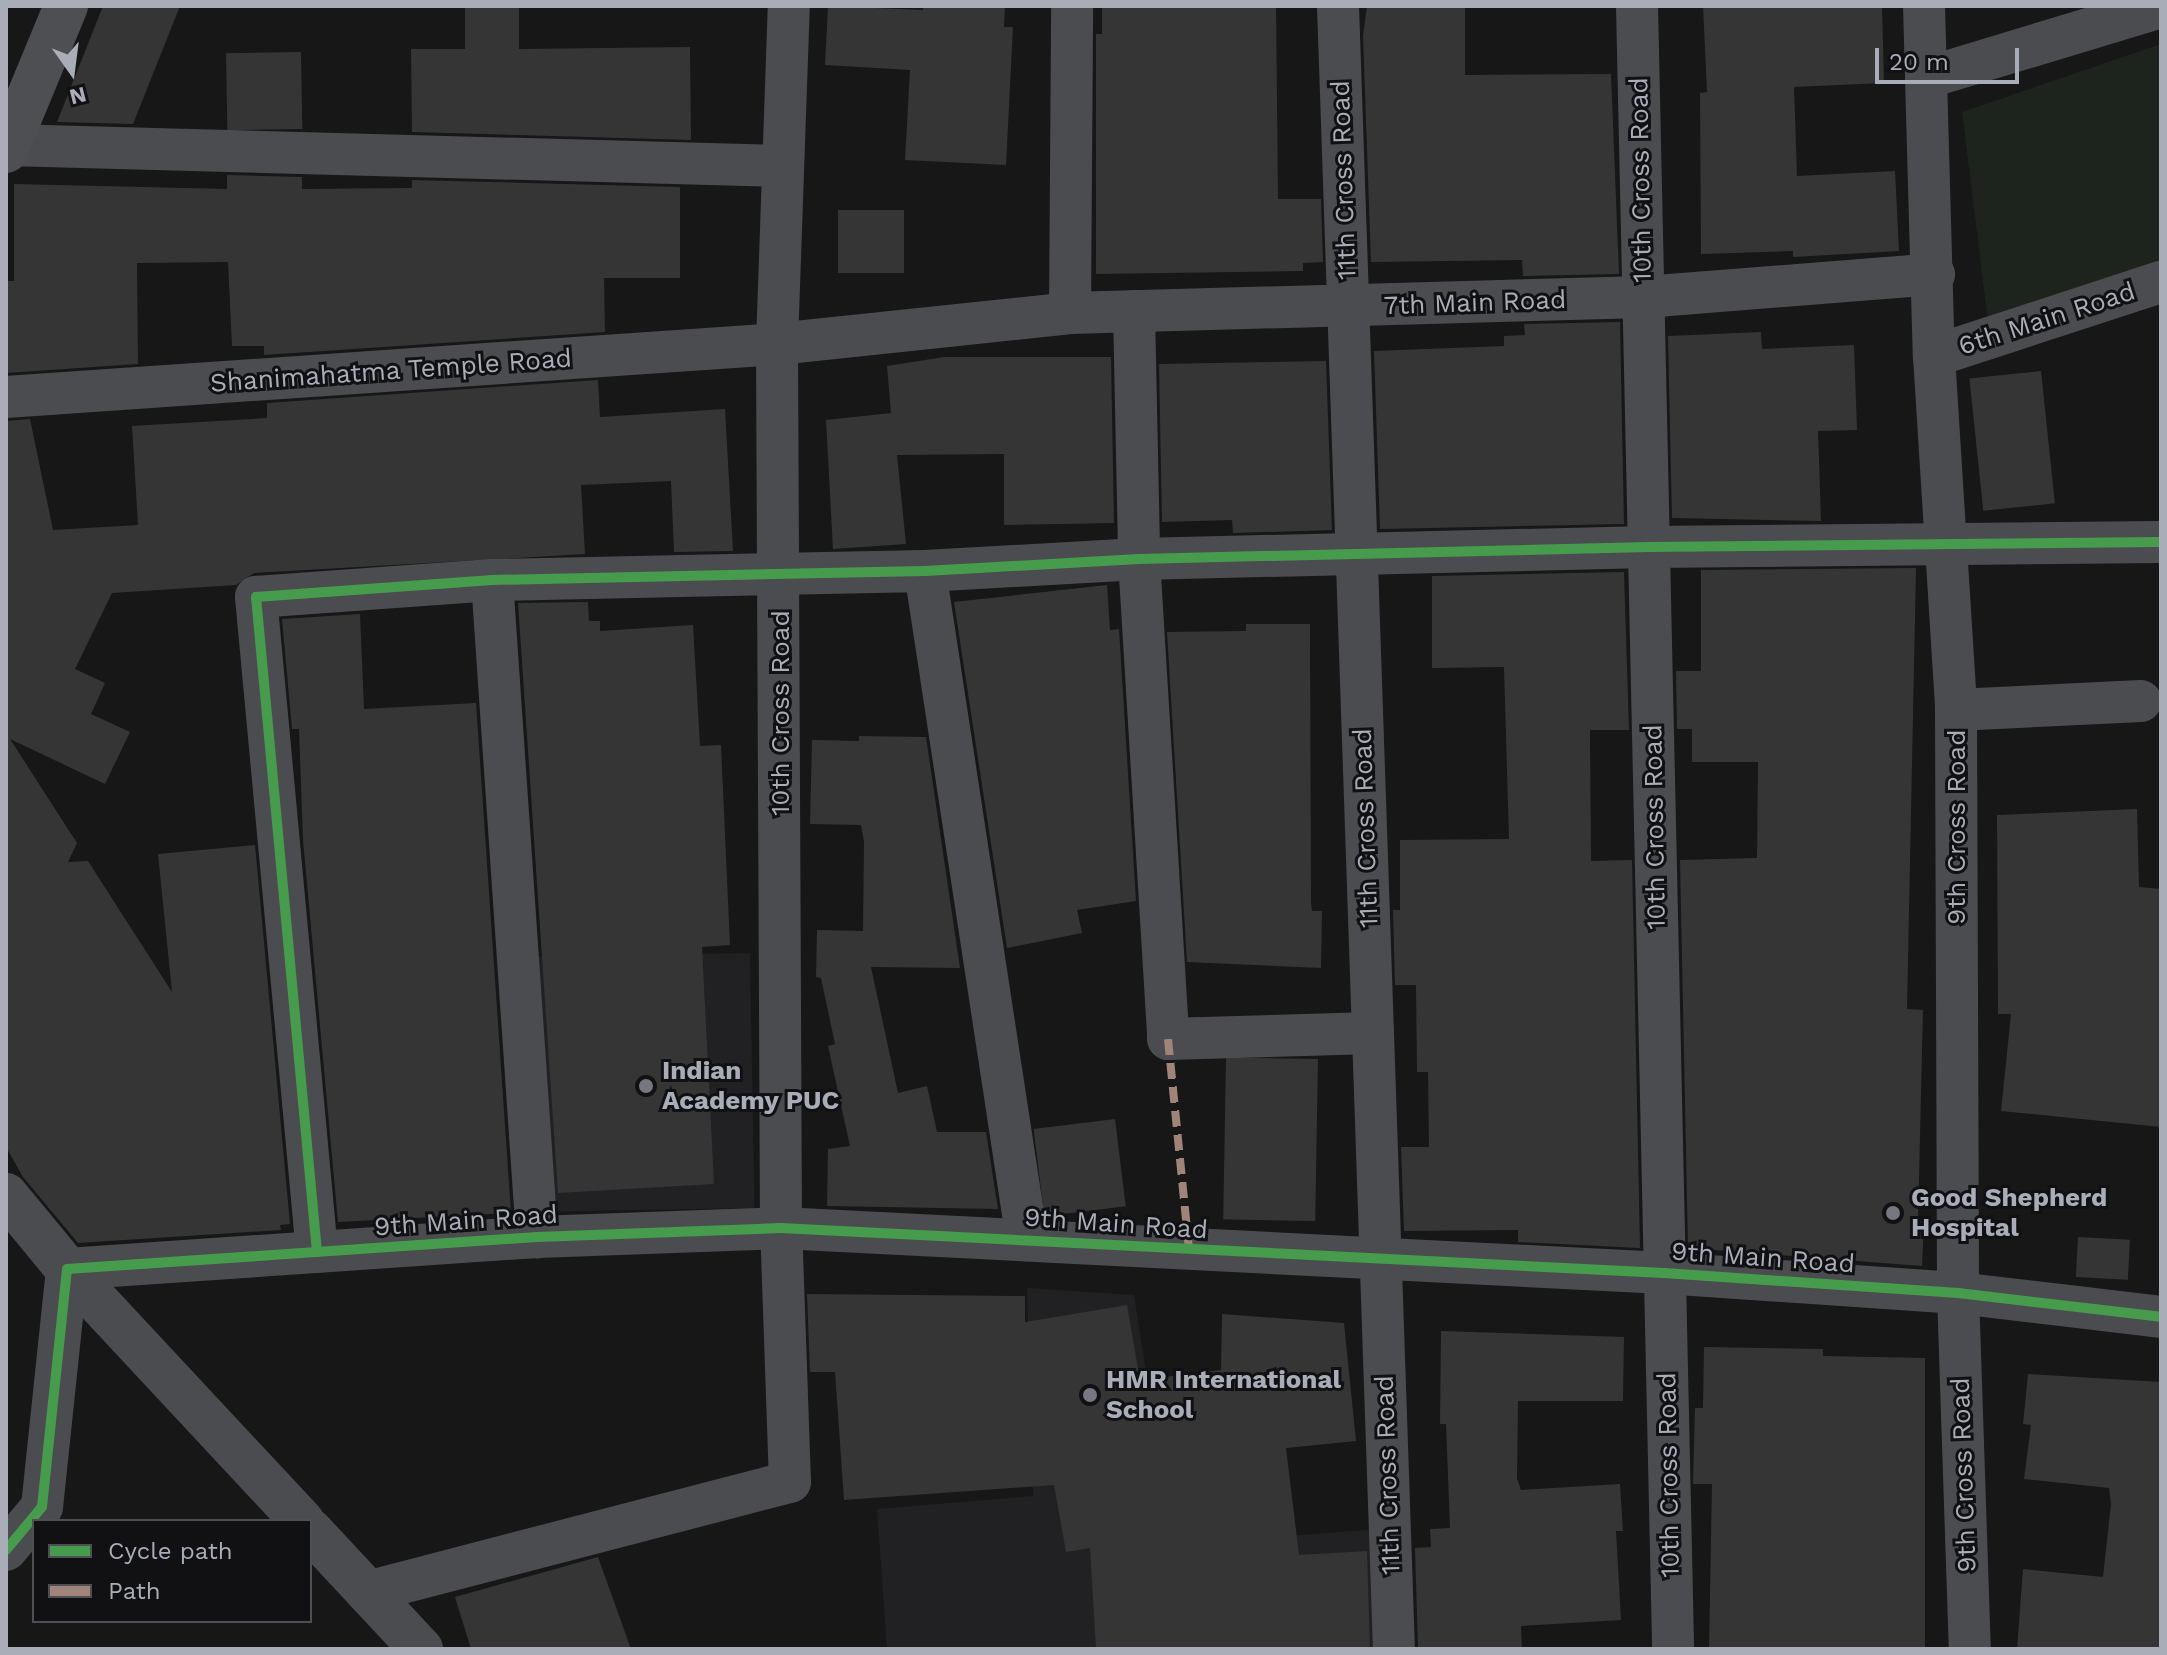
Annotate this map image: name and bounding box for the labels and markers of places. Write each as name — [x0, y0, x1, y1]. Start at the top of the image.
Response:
place label: Indian Academy PUC — [662, 1055, 840, 1116]
marker: Indian Academy PUC — [637, 1077, 655, 1095]
place label: Good Shepherd Hospital — [1911, 1182, 2107, 1244]
marker: Good Shepherd Hospital — [1882, 1202, 1904, 1224]
place label: HMR International School — [1106, 1364, 1341, 1426]
marker: HMR International School — [1081, 1386, 1099, 1404]

